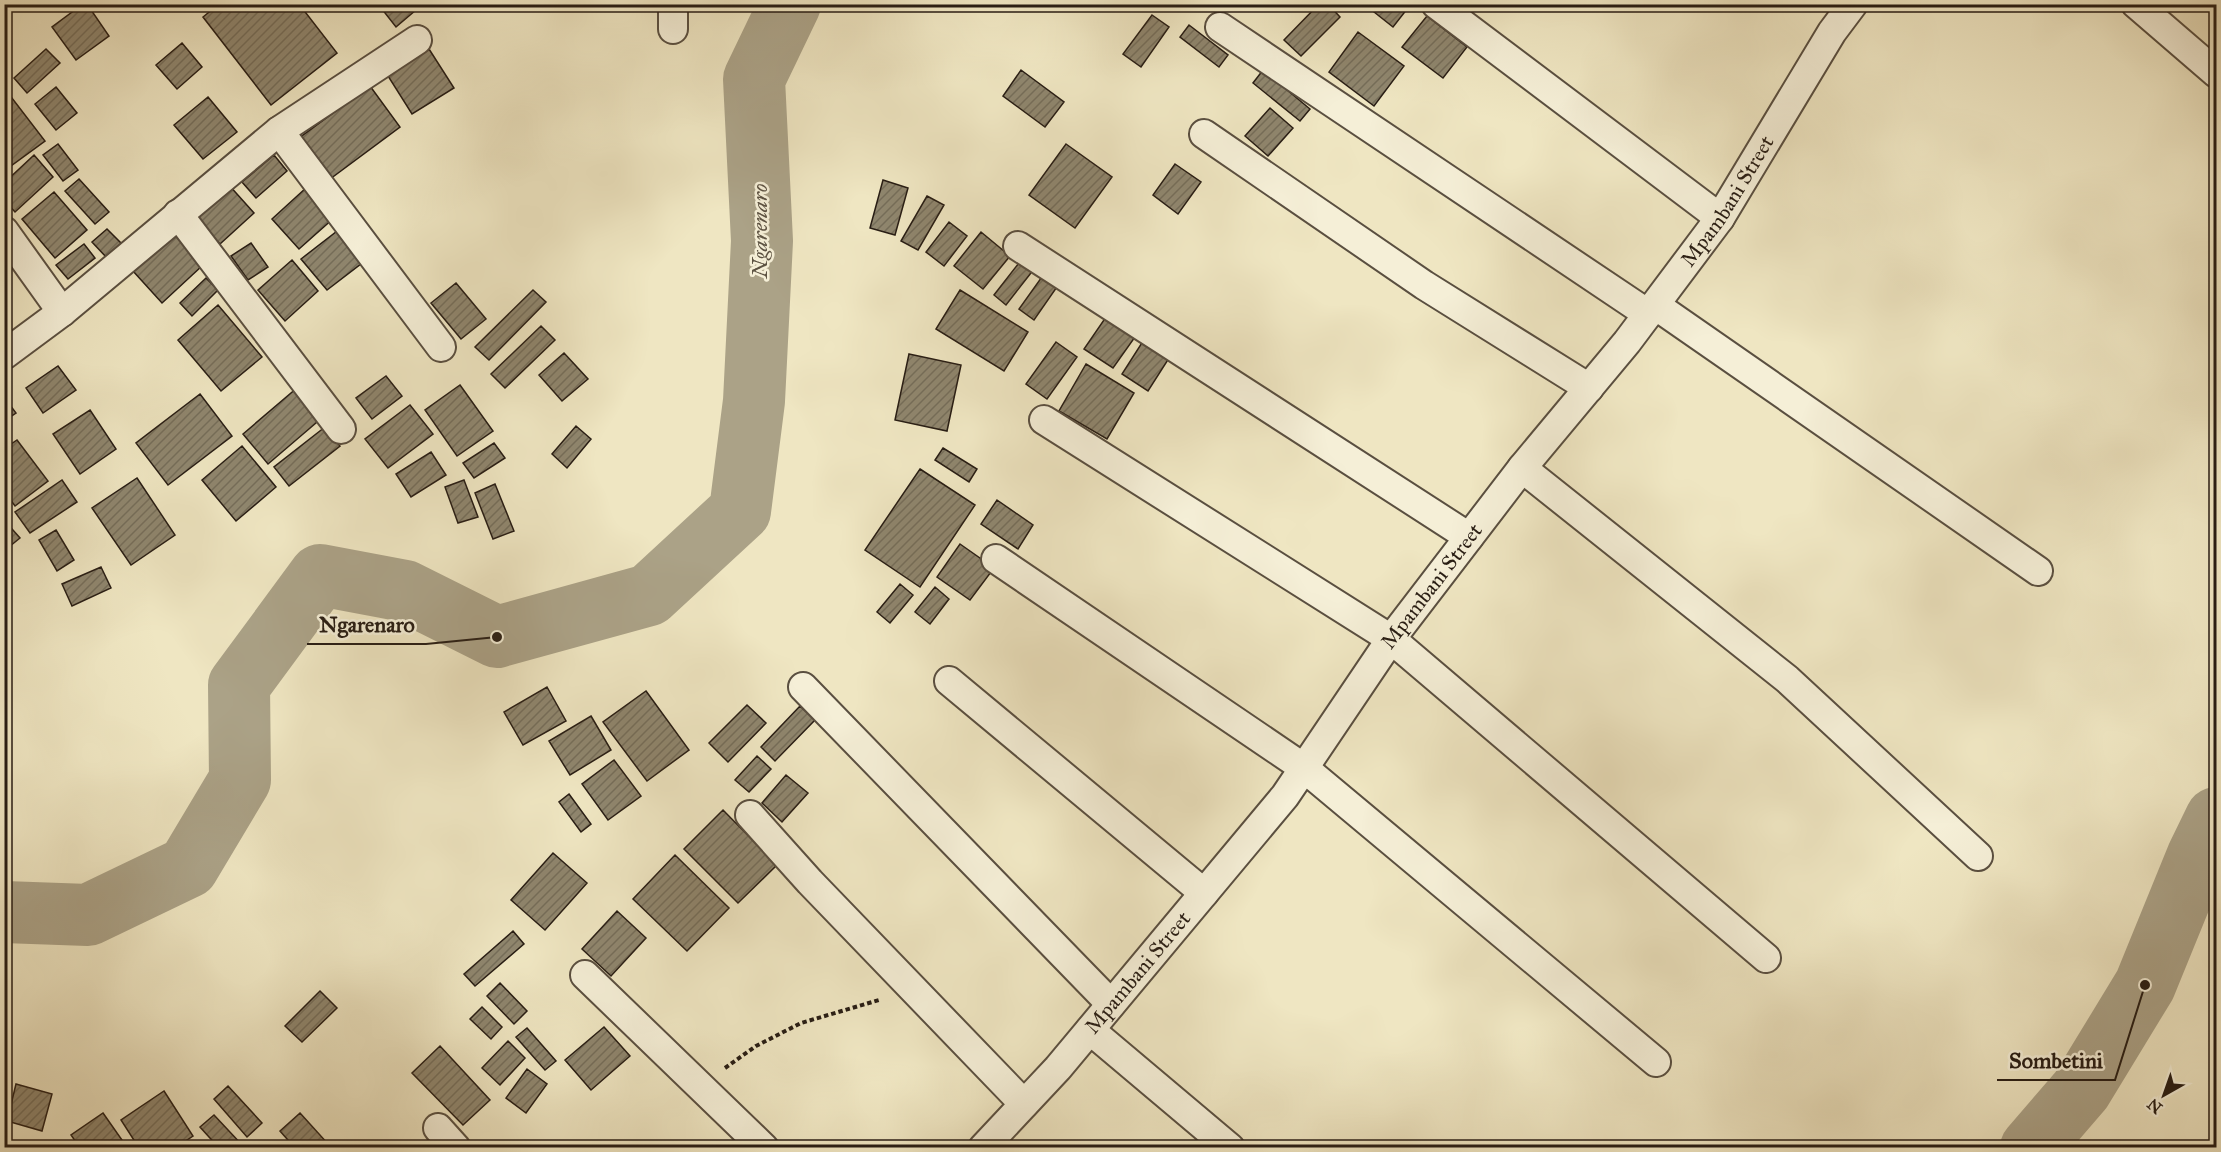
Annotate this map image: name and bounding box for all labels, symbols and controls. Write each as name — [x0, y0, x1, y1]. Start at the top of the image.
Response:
street label: Mpambani Street — [1675, 130, 1780, 272]
water label: Ngarenaro — [746, 184, 773, 280]
street label: Mpambani Street — [1375, 518, 1488, 654]
callout: Ngarenaro — [307, 604, 426, 644]
text: Ngarenaro — [319, 611, 415, 638]
street label: Mpambani Street — [1079, 906, 1197, 1039]
callout: Sombetini — [1997, 1040, 2115, 1080]
text: Sombetini — [2009, 1047, 2104, 1074]
north arrow — [2134, 1065, 2194, 1125]
text: N — [2143, 1094, 2166, 1118]

